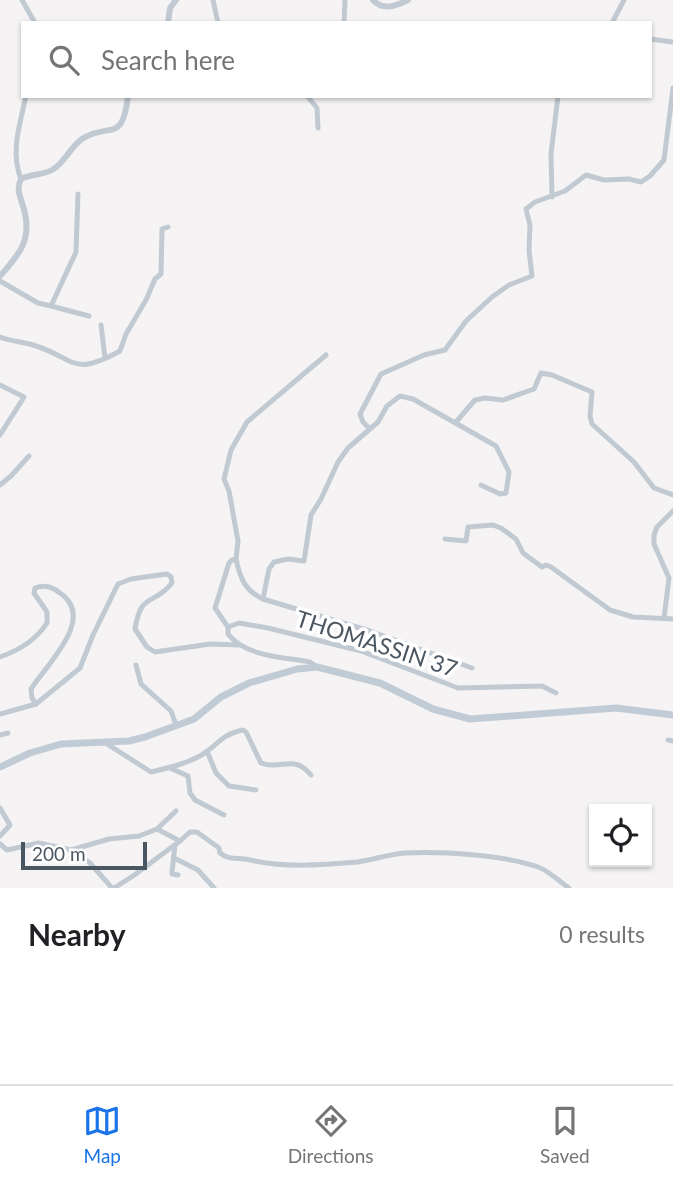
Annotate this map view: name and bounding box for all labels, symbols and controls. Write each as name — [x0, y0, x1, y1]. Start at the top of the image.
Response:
search box — [21, 21, 652, 98]
icon: search — [45, 41, 83, 79]
text: Search here — [101, 44, 235, 76]
street label: THOMASSIN 37 — [293, 604, 461, 682]
map controls — [589, 804, 652, 867]
button: locate — [589, 804, 652, 867]
scale bar — [21, 839, 147, 871]
text: 200 m — [32, 842, 86, 865]
text: Nearby — [28, 916, 126, 952]
text: 0 results — [559, 920, 645, 948]
tab: Map — [83, 1102, 121, 1167]
tab: Directions — [288, 1102, 374, 1167]
tab: Saved — [540, 1102, 590, 1167]

